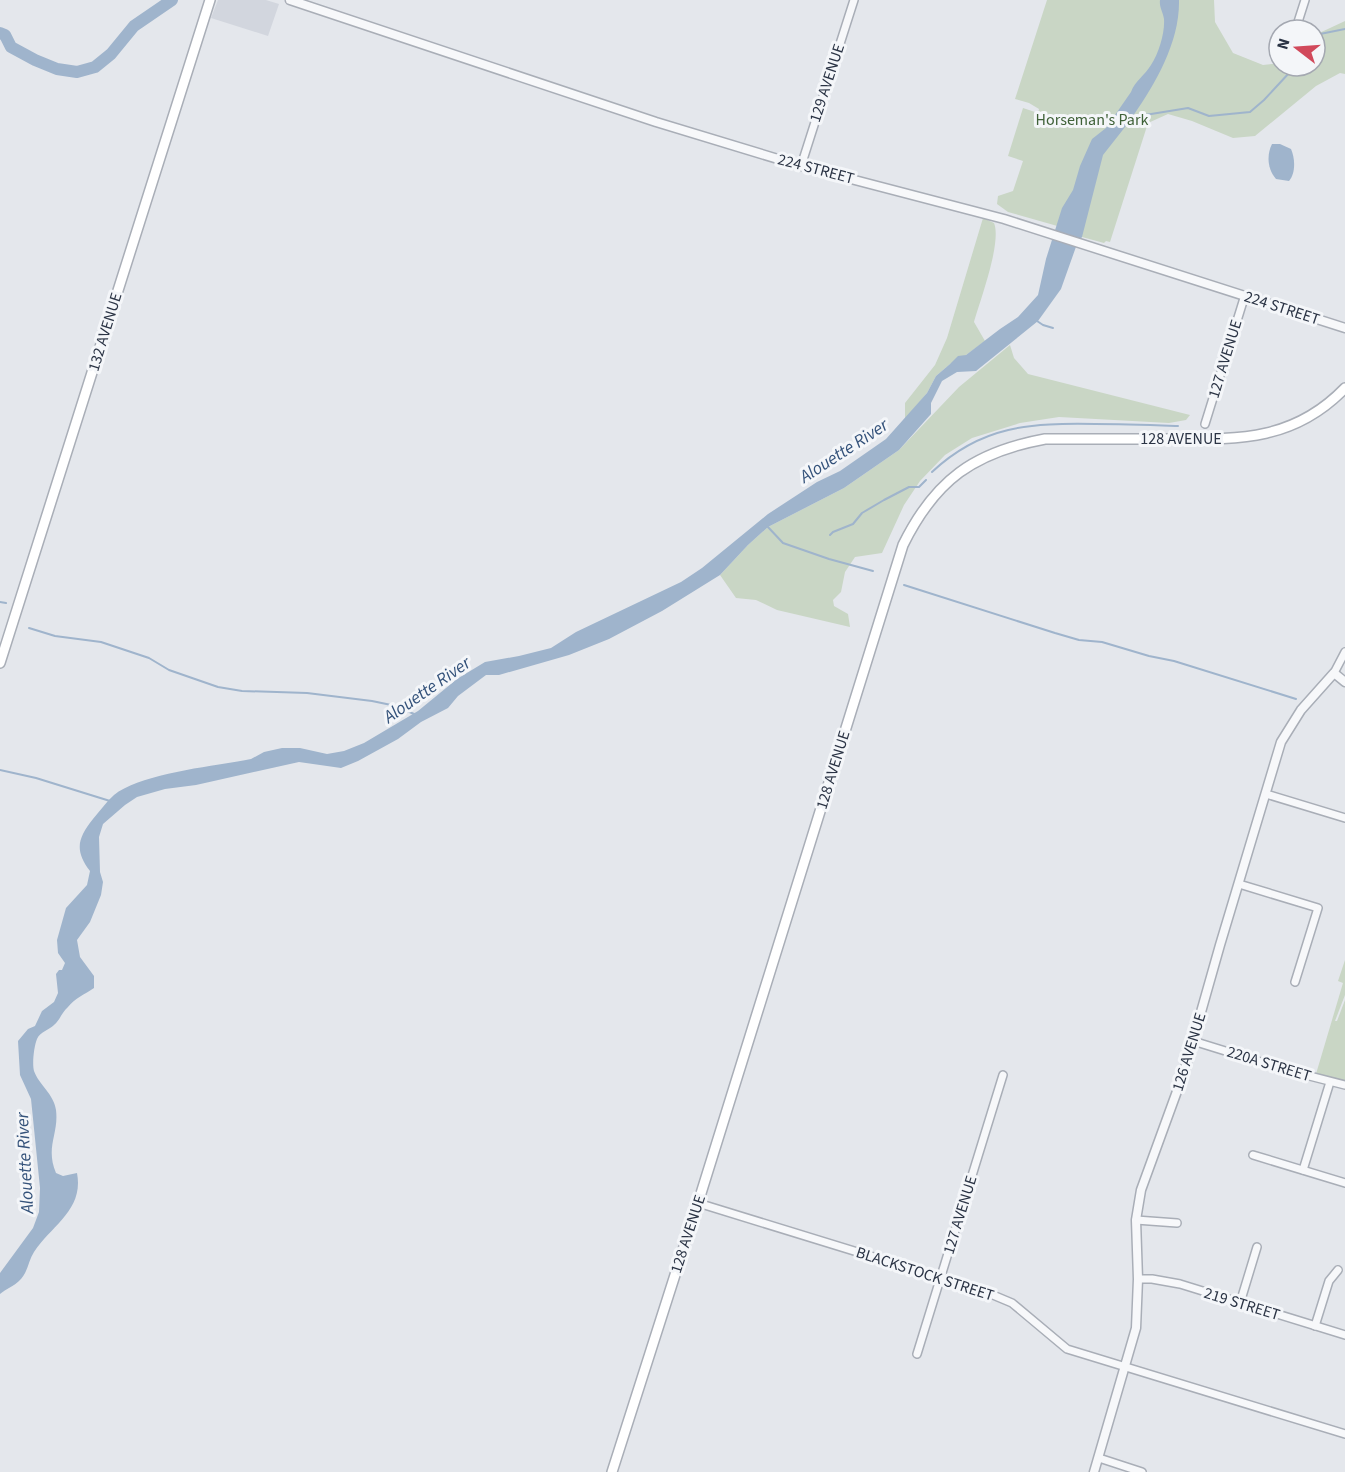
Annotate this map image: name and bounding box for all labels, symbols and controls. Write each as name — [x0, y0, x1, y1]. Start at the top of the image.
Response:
north arrow — [1267, 18, 1327, 78]
text: N — [1272, 36, 1296, 52]
street label: 129 AVENUE — [804, 41, 850, 125]
park label: Horseman's Park — [1036, 109, 1148, 131]
street label: 224 STREET — [775, 148, 857, 190]
street label: 224 STREET — [1241, 285, 1323, 331]
street label: 132 AVENUE — [83, 290, 127, 374]
street label: 127 AVENUE — [1203, 317, 1247, 401]
water label: Alouette River — [794, 412, 894, 490]
street label: 128 AVENUE — [1140, 428, 1222, 450]
water label: Alouette River — [377, 650, 476, 730]
street label: 128 AVENUE — [811, 728, 855, 812]
street label: 126 AVENUE — [1167, 1010, 1211, 1094]
street label: 220A STREET — [1224, 1041, 1314, 1087]
water label: Alouette River — [10, 1111, 40, 1215]
street label: 127 AVENUE — [938, 1173, 982, 1257]
street label: 128 AVENUE — [665, 1192, 711, 1276]
street label: BLACKSTOCK STREET — [853, 1241, 997, 1307]
street label: 219 STREET — [1201, 1282, 1283, 1326]

